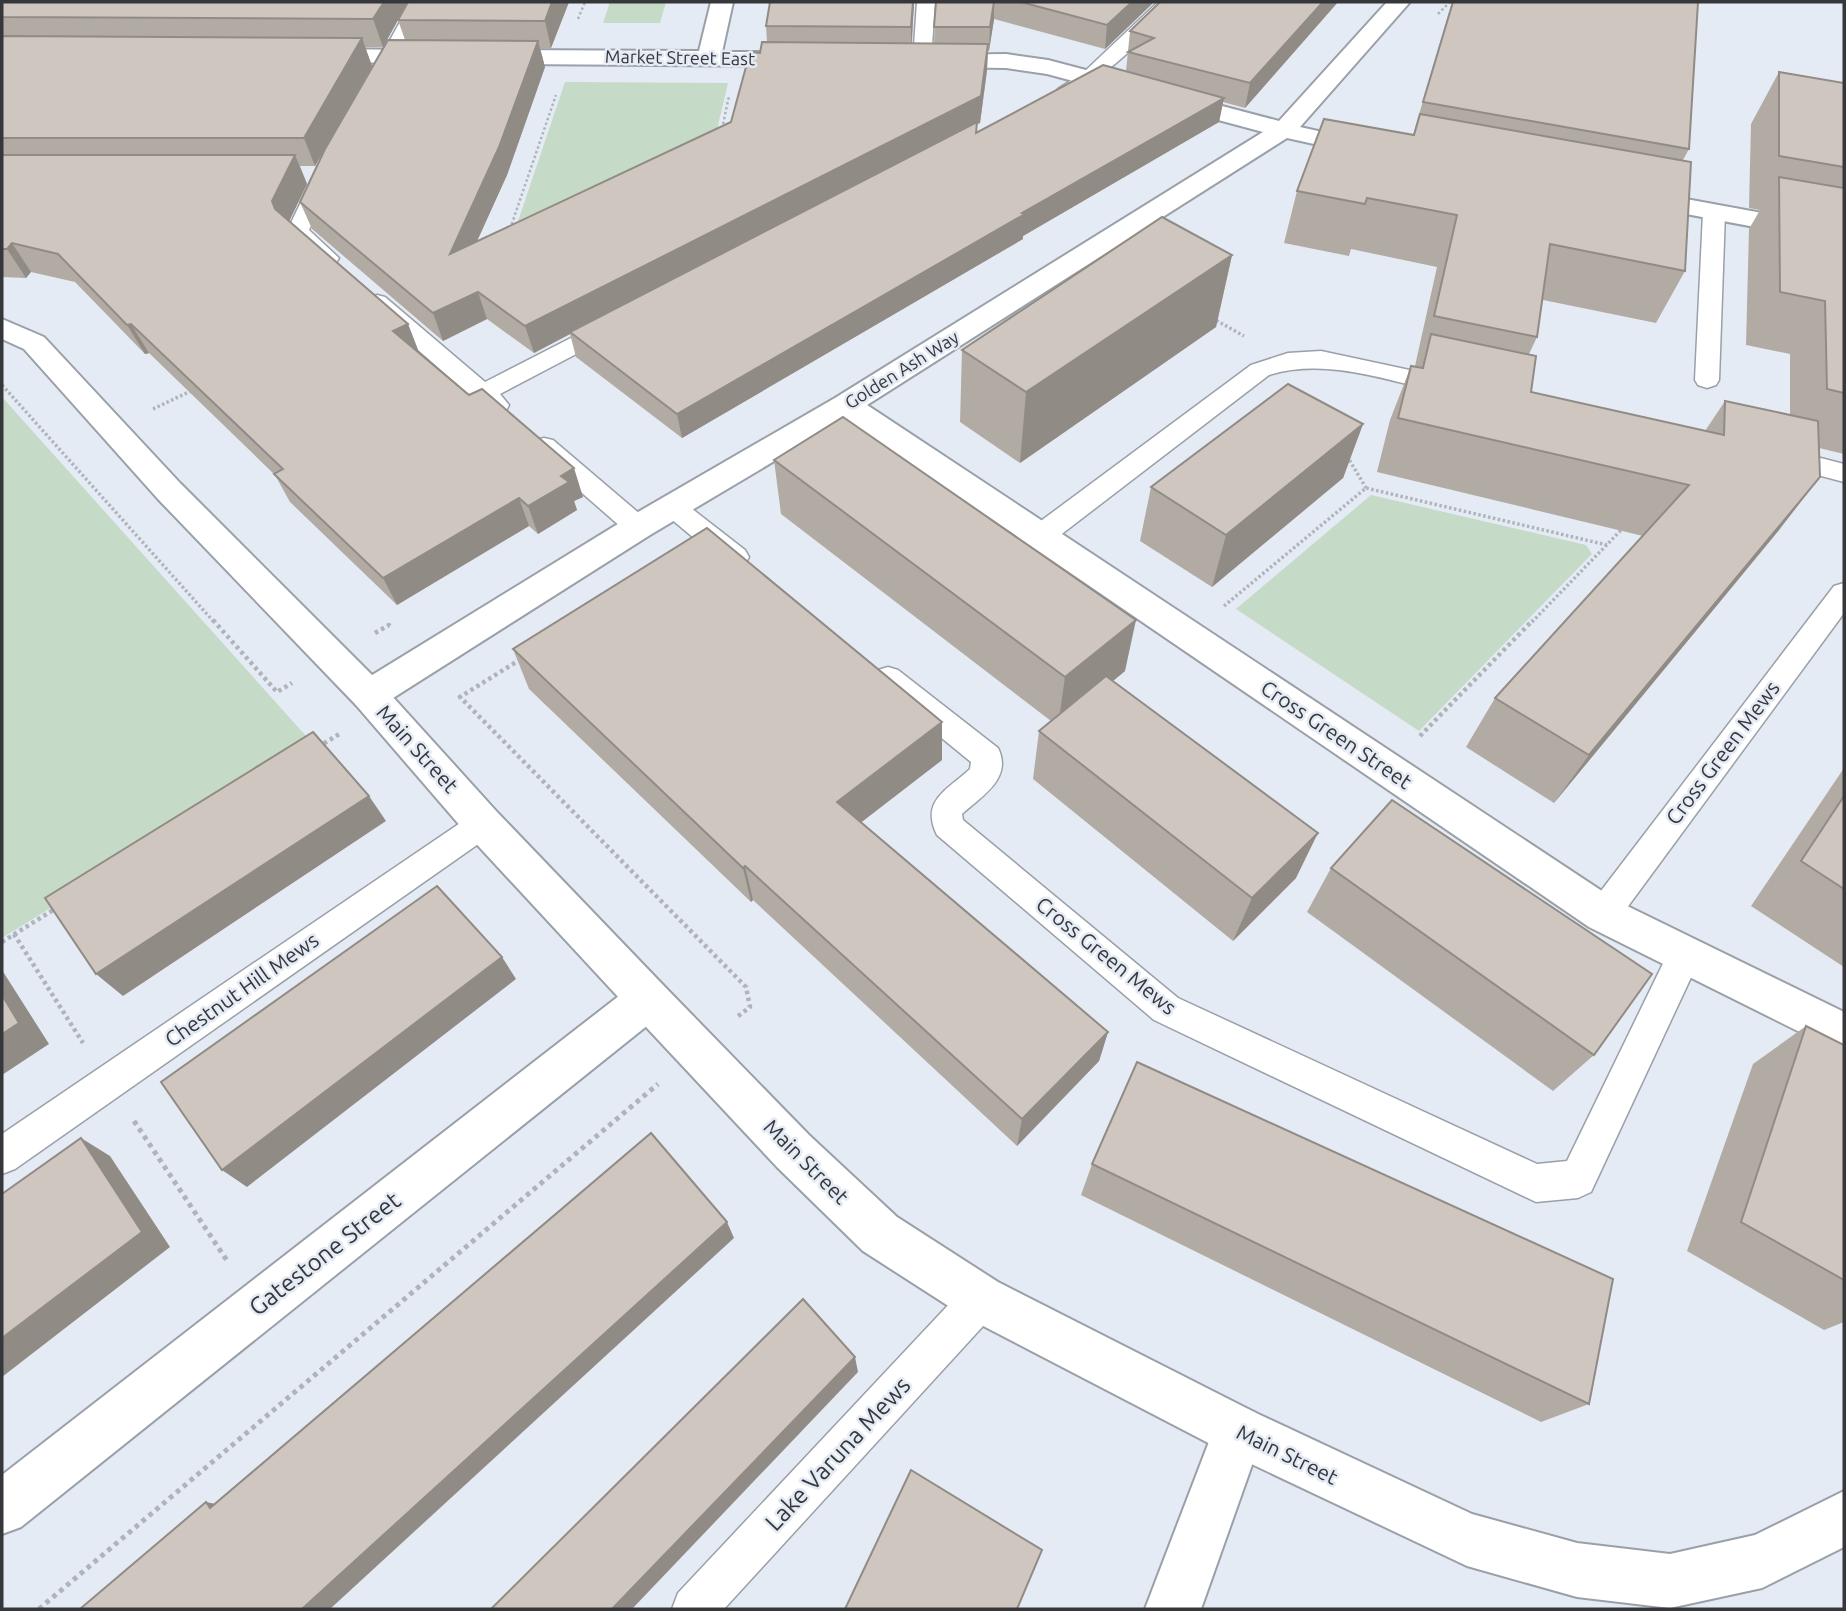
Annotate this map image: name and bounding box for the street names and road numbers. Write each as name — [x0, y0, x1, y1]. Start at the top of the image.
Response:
street label: Market Street East — [605, 46, 755, 68]
street label: Golden Ash Way — [841, 326, 962, 412]
street label: Cross Green Street — [1257, 675, 1416, 793]
street label: Cross Green Mews — [1660, 676, 1784, 829]
street label: Main Street — [372, 700, 463, 797]
street label: Cross Green Mews — [1032, 891, 1181, 1019]
street label: Chestnut Hill Mews — [160, 927, 323, 1051]
street label: Main Street — [759, 1114, 854, 1209]
street label: Gatestone Street — [244, 1186, 406, 1321]
street label: Lake Varuna Mews — [760, 1371, 916, 1536]
street label: Main Street — [1233, 1419, 1342, 1489]

